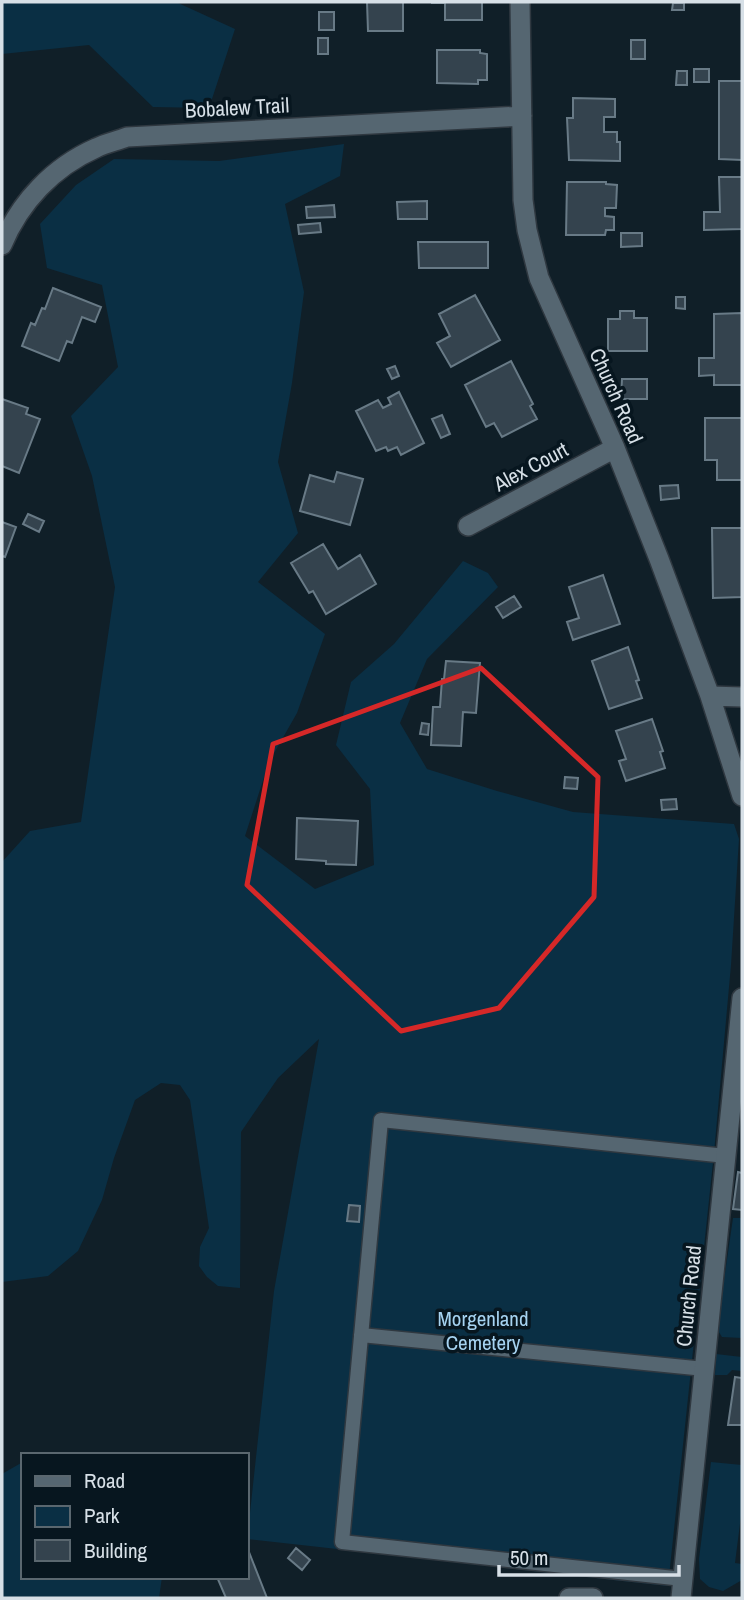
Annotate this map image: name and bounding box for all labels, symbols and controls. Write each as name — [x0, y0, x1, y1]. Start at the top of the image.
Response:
street label: Bobalew Trail — [184, 90, 290, 125]
street label: Church Road — [583, 344, 650, 448]
street label: Alex Court — [488, 435, 573, 499]
street label: Church Road — [669, 1244, 708, 1348]
park label: Morgenland Cemetery — [438, 1304, 528, 1357]
legend — [21, 1453, 248, 1579]
text: Road — [84, 1466, 125, 1495]
text: Park — [84, 1501, 120, 1530]
scale bar — [499, 1534, 679, 1578]
text: Building — [84, 1536, 148, 1565]
text: 50 m — [510, 1543, 548, 1572]

